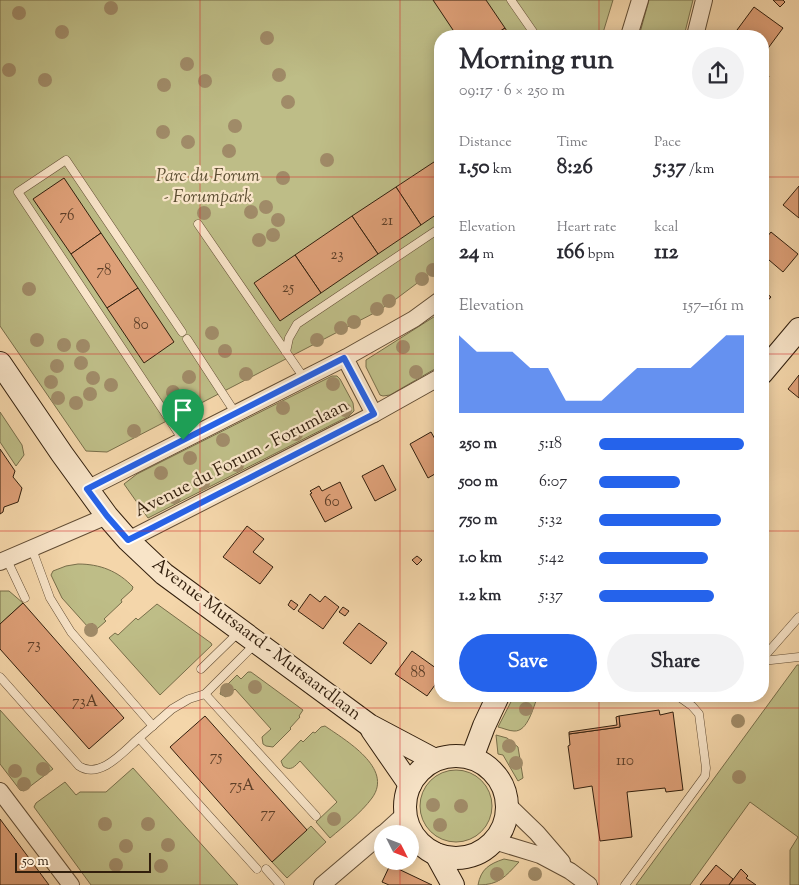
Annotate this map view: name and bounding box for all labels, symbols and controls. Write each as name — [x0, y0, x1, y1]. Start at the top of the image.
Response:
text: Morning run — [459, 41, 614, 81]
button: share — [692, 47, 744, 99]
text: 09:17 · 6 × 250 m — [459, 80, 565, 103]
text: Distance — [459, 133, 512, 153]
text: Time — [557, 133, 588, 153]
text: Pace — [654, 133, 681, 153]
text: 1.50 — [459, 153, 490, 183]
text: 8:26 — [557, 153, 593, 183]
text: 5:37 — [654, 153, 686, 183]
text: km — [490, 160, 512, 180]
text: /km — [686, 160, 714, 180]
park label: Parc du Forum - Forumpark — [156, 164, 260, 211]
house number: 76 — [60, 206, 74, 227]
house number: 21 — [381, 211, 393, 232]
text: Elevation — [459, 218, 516, 238]
text: Heart rate — [557, 218, 616, 238]
text: kcal — [654, 218, 678, 238]
text: 24 — [459, 238, 479, 268]
text: 166 — [557, 238, 585, 268]
text: 112 — [654, 238, 678, 268]
house number: 23 — [330, 245, 344, 266]
text: m — [479, 245, 494, 265]
text: bpm — [585, 245, 615, 265]
house number: 78 — [96, 261, 112, 282]
house number: 25 — [282, 278, 294, 299]
text: Elevation — [459, 295, 524, 318]
text: 157–161 m — [682, 295, 744, 318]
house number: 80 — [133, 315, 149, 336]
pin — [162, 389, 204, 440]
street label: Avenue du Forum - Forumlaan — [130, 393, 354, 524]
icon: arrive — [169, 396, 197, 424]
text: 250 m — [459, 433, 497, 456]
text: 5:18 — [539, 433, 562, 456]
text: 500 m — [459, 471, 498, 494]
text: 6:07 — [539, 471, 567, 494]
house number: 60 — [324, 492, 340, 513]
text: 750 m — [459, 509, 498, 532]
text: 5:32 — [539, 509, 563, 532]
text: 1.0 km — [459, 547, 502, 570]
text: 5:42 — [539, 547, 564, 570]
street label: Avenue Mutsaard - Mutsaardlaan — [146, 552, 366, 728]
text: 1.2 km — [459, 585, 501, 608]
text: 5:37 — [539, 585, 563, 608]
button: Save — [459, 634, 597, 692]
button: Share — [607, 634, 744, 692]
house number: 73 — [27, 635, 41, 656]
house number: 88 — [410, 663, 426, 684]
house number: 73A — [72, 692, 98, 713]
house number: 75 — [210, 747, 222, 768]
house number: 110 — [616, 751, 634, 772]
house number: 75A — [230, 776, 254, 797]
house number: 77 — [260, 804, 276, 825]
north arrow — [374, 825, 419, 870]
map controls — [374, 825, 419, 870]
scale bar — [15, 850, 151, 873]
text: 50 m — [22, 852, 49, 872]

